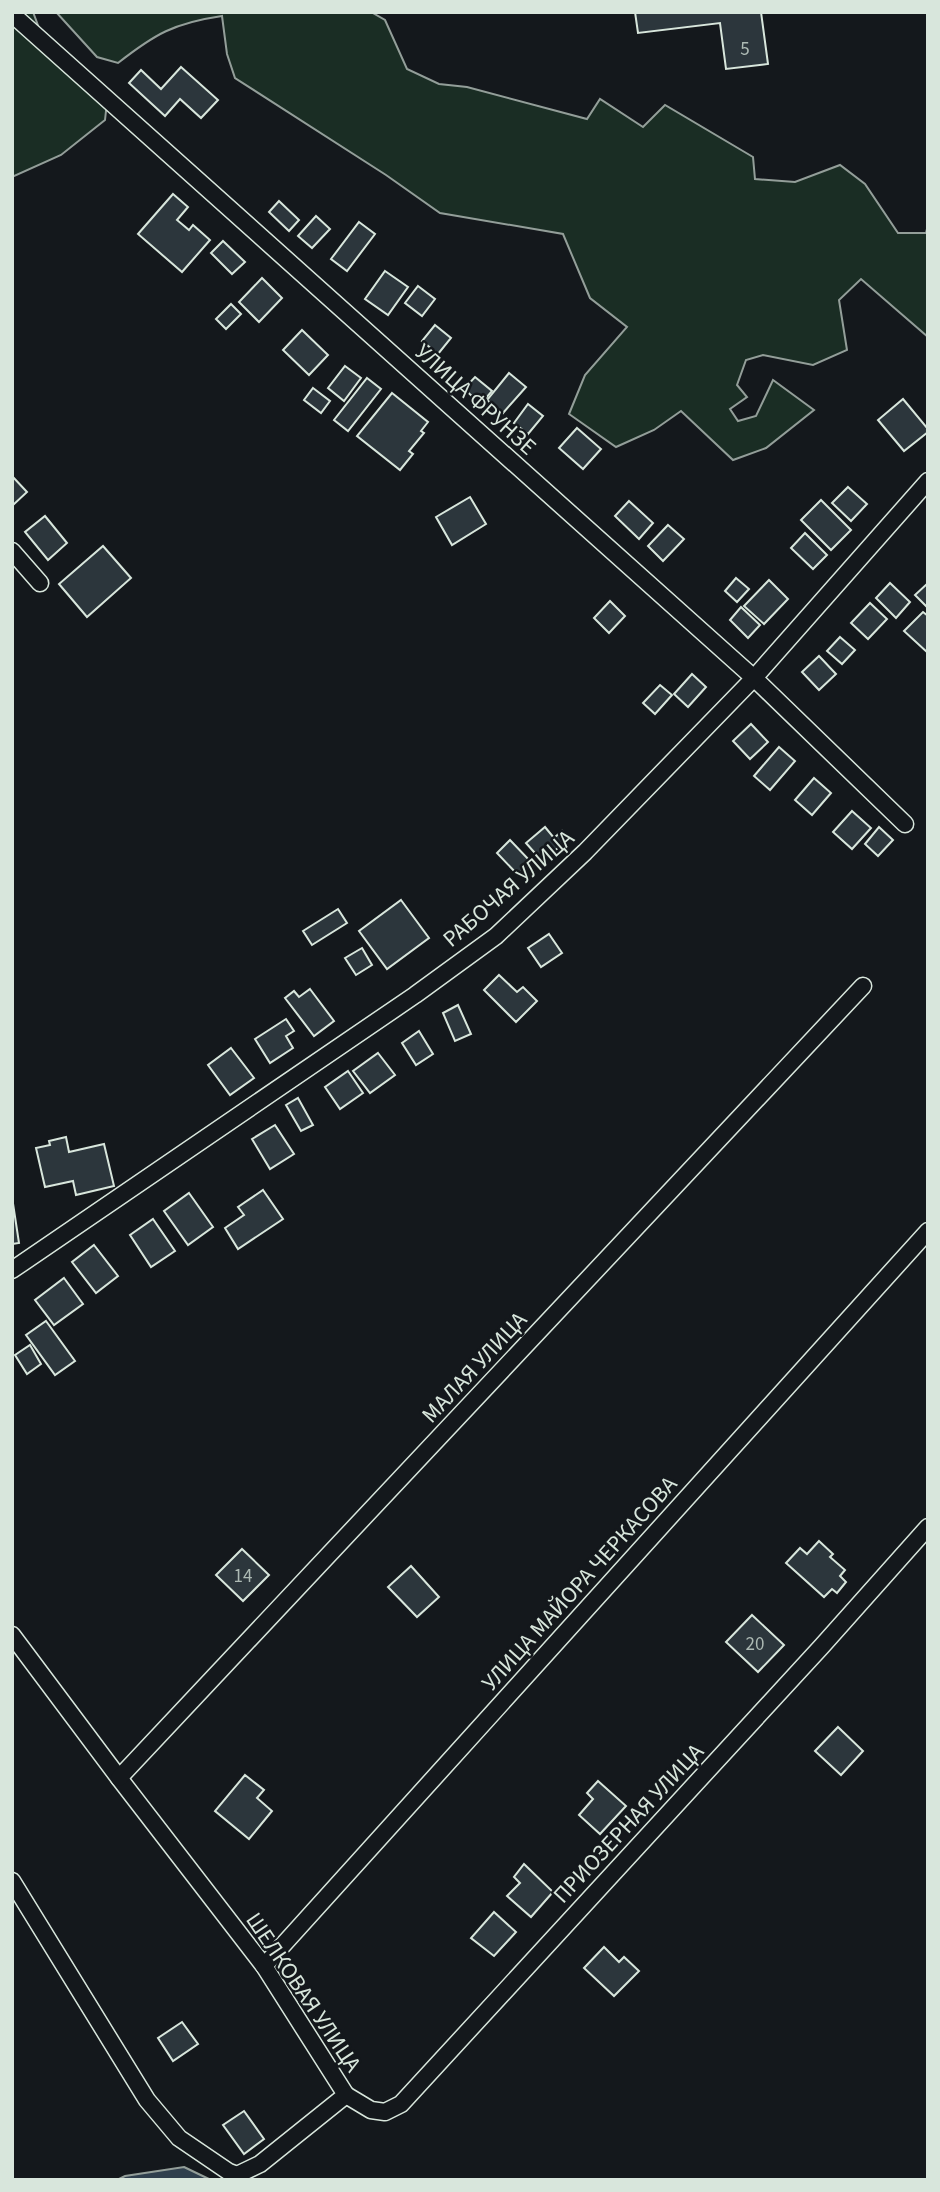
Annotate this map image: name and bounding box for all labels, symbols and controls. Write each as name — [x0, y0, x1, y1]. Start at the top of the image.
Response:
house number: 5 — [740, 36, 750, 63]
street label: УЛИЦА ФРУНЗЕ — [408, 336, 544, 463]
street label: РАБОЧАЯ УЛИЦА — [435, 822, 582, 955]
street label: МАЛАЯ УЛИЦА — [414, 1304, 535, 1430]
street label: УЛИЦА МАЙОРА ЧЕРКАСОВА — [474, 1468, 685, 1698]
house number: 14 — [234, 1563, 252, 1590]
house number: 20 — [746, 1631, 764, 1658]
street label: ПРИОЗЕРНАЯ УЛИЦА — [545, 1736, 712, 1911]
street label: ШЕЛКОВАЯ УЛИЦА — [238, 1906, 370, 2079]

